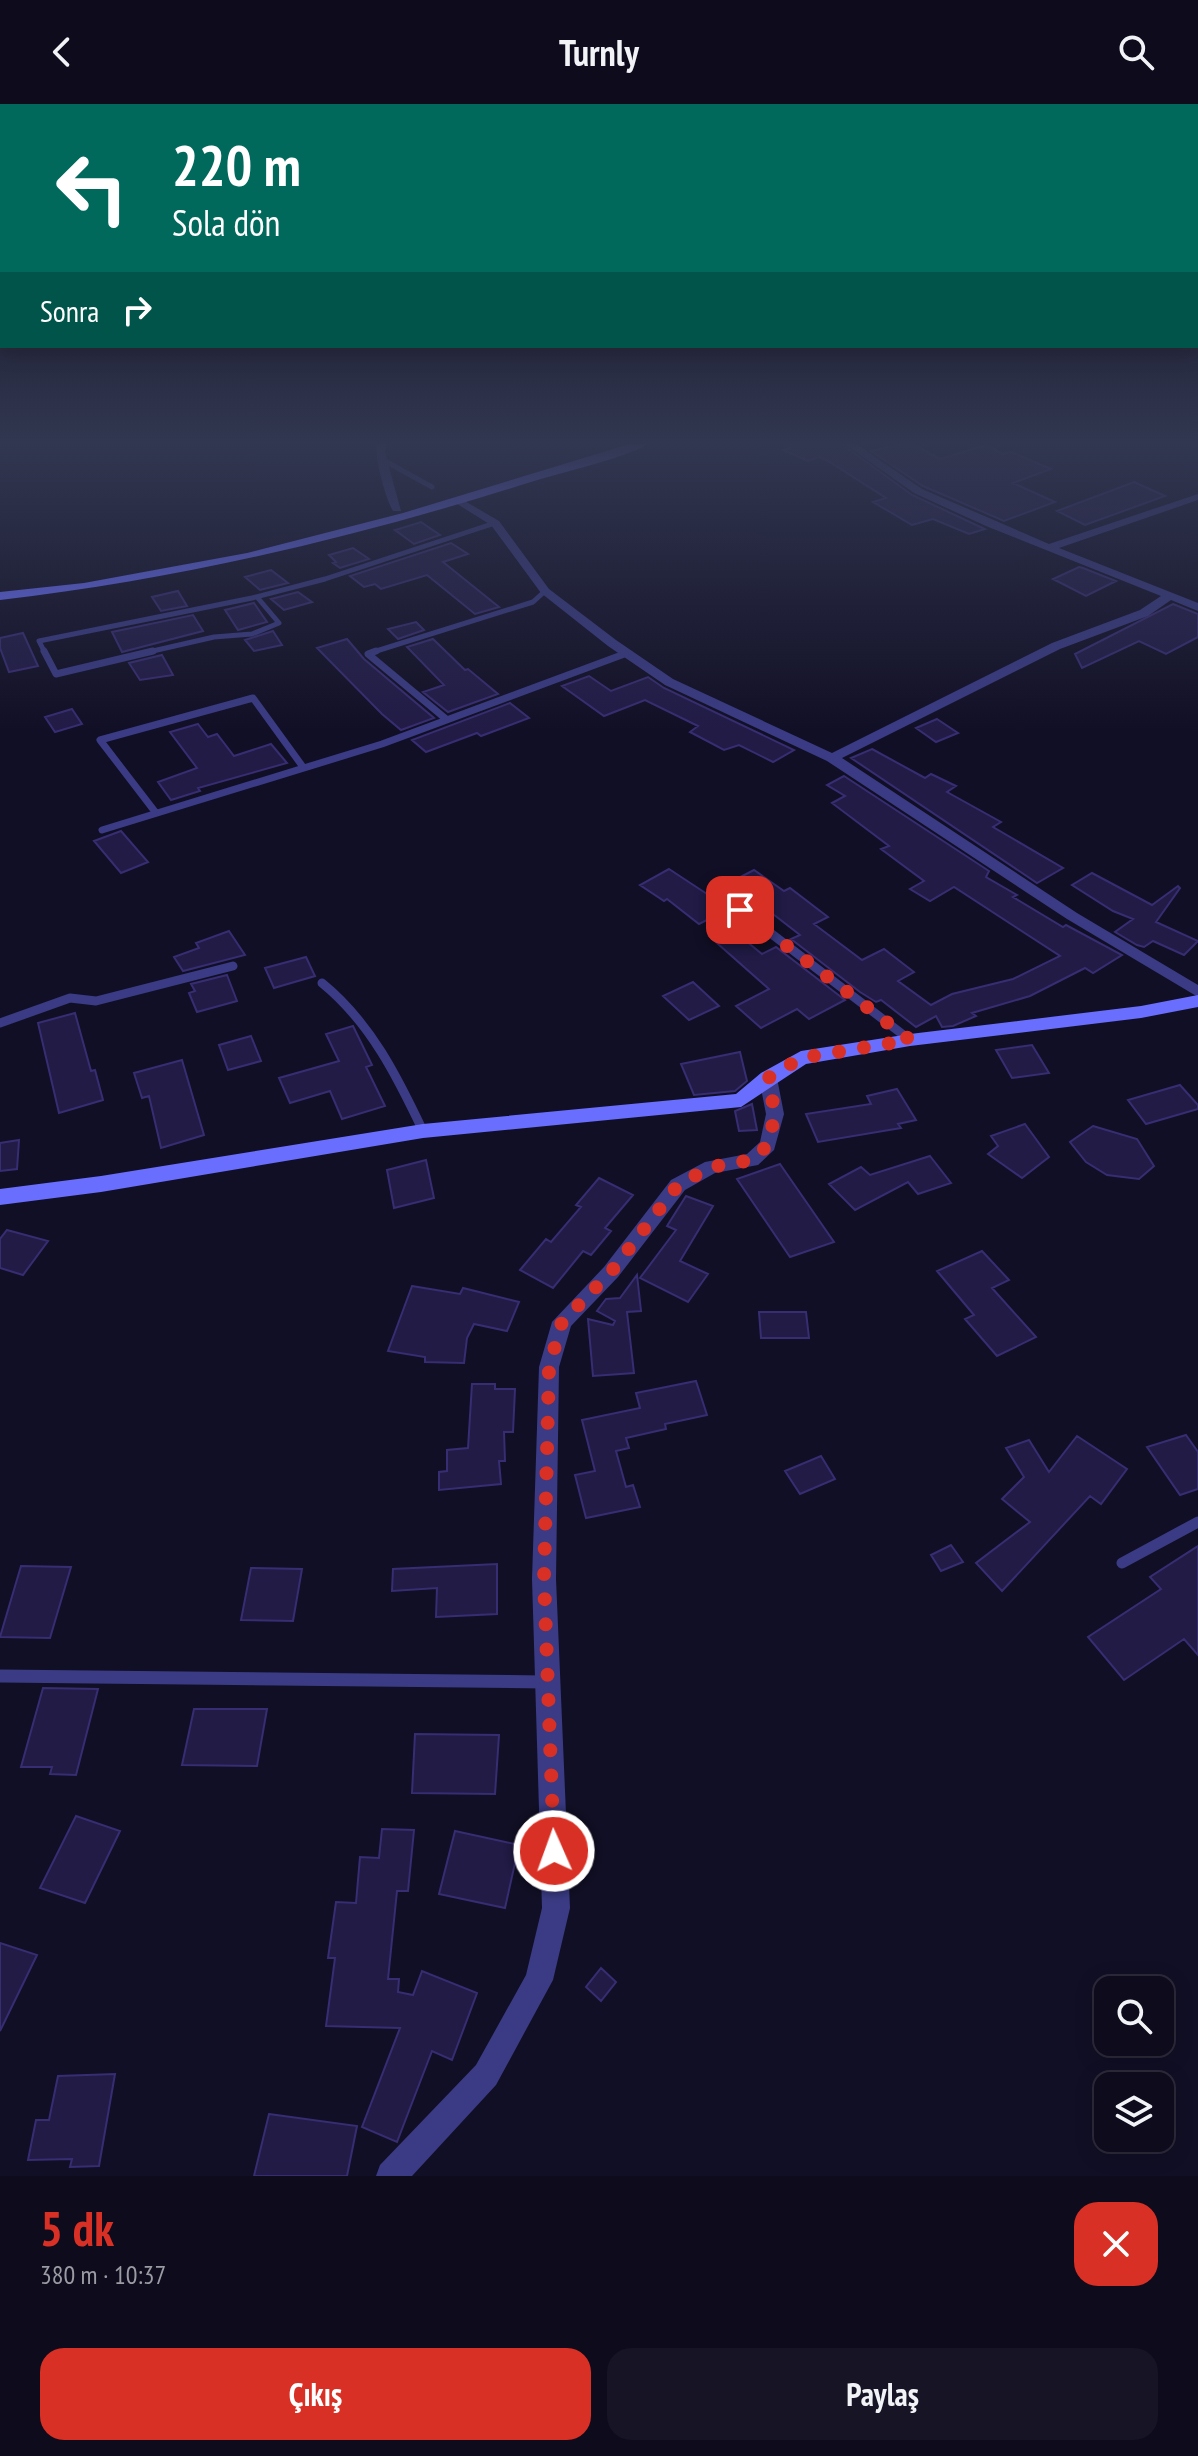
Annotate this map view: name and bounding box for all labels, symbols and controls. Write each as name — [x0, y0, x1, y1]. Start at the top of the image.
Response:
text: Turnly — [559, 29, 639, 76]
icon: back — [40, 30, 84, 74]
icon: search — [1114, 30, 1158, 74]
text: 220 m — [172, 129, 301, 201]
icon: left — [40, 136, 144, 240]
text: Sola dön — [172, 199, 280, 246]
icon: right — [115, 288, 159, 332]
text: Sonra — [40, 291, 99, 330]
pin — [706, 876, 774, 944]
icon: arrive — [718, 888, 762, 932]
position arrow — [512, 1809, 596, 1893]
map controls — [1094, 1976, 1174, 2152]
button: search — [1094, 1976, 1174, 2056]
button: layers — [1094, 2072, 1174, 2152]
text: 5 dk — [40, 2197, 114, 2259]
button: close — [1074, 2202, 1158, 2286]
text: 380 m · 10:37 — [40, 2258, 166, 2291]
button: Çıkış — [40, 2348, 591, 2440]
button: Paylaş — [607, 2348, 1158, 2440]

